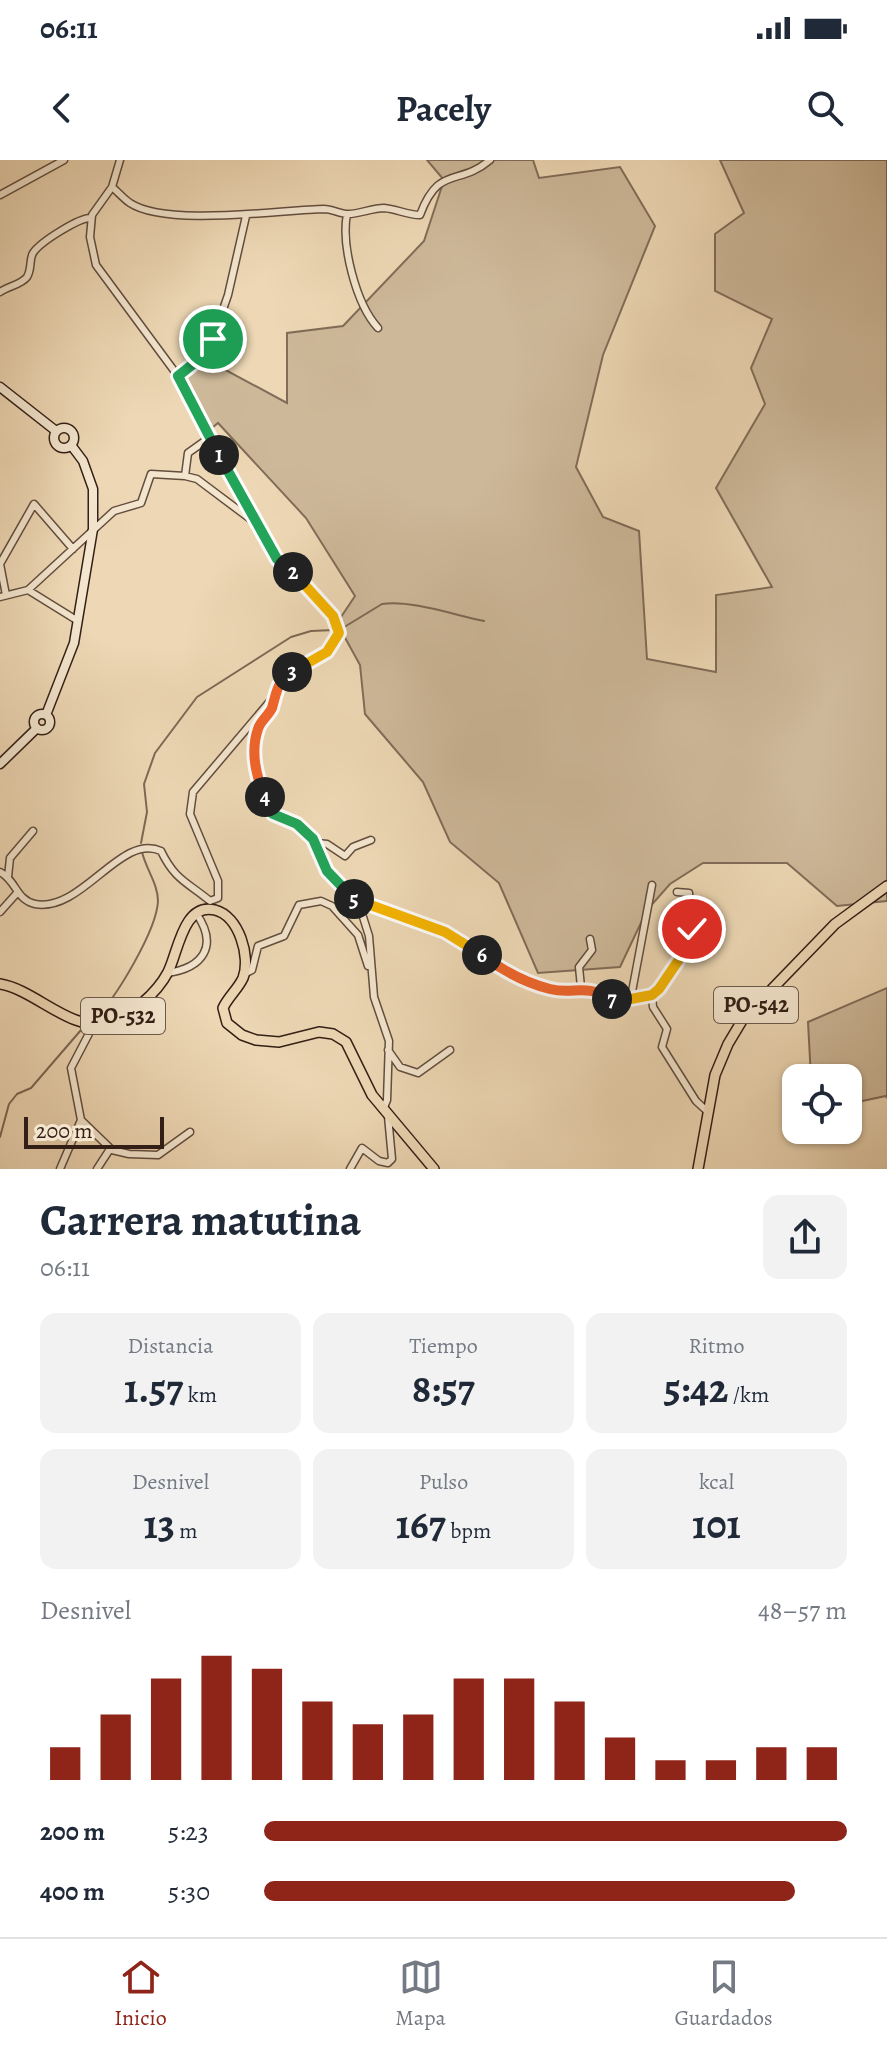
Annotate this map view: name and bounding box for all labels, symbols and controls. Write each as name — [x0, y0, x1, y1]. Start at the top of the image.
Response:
text: 06:11 — [40, 8, 98, 48]
text: Pacely — [396, 84, 491, 133]
icon: back — [40, 86, 84, 130]
icon: search — [803, 86, 847, 130]
pin — [179, 305, 247, 373]
icon: arrive — [191, 317, 235, 361]
pin: 1 — [199, 435, 239, 475]
text: 1 — [215, 440, 223, 470]
pin: 2 — [273, 552, 313, 592]
text: 2 — [288, 557, 298, 587]
pin: 3 — [272, 652, 312, 692]
text: 3 — [287, 657, 297, 687]
pin: 4 — [245, 777, 285, 817]
text: 4 — [260, 782, 270, 812]
pin: 5 — [334, 879, 374, 919]
text: 5 — [349, 884, 359, 914]
pin — [658, 895, 726, 963]
icon: check — [670, 907, 714, 951]
pin: 6 — [462, 935, 502, 975]
text: 6 — [477, 940, 487, 970]
pin: 7 — [592, 979, 632, 1019]
text: 7 — [607, 984, 617, 1014]
road number: PO-542 — [714, 987, 798, 1023]
road number: PO-532 — [81, 998, 165, 1034]
map controls — [782, 1064, 862, 1144]
button: locate — [782, 1064, 862, 1144]
scale bar — [24, 1113, 164, 1149]
text: 200 m — [36, 1116, 93, 1146]
text: Carrera matutina — [40, 1190, 361, 1250]
button: share — [763, 1195, 847, 1279]
text: 06:11 — [40, 1250, 90, 1285]
text: Distancia — [128, 1331, 213, 1361]
text: Tiempo — [409, 1331, 478, 1361]
text: Ritmo — [689, 1331, 744, 1361]
text: 1.57 — [124, 1361, 183, 1416]
text: 8:57 — [412, 1361, 475, 1416]
text: 5:42 — [664, 1361, 728, 1416]
text: km — [183, 1380, 217, 1410]
text: /km — [728, 1380, 769, 1410]
text: Desnivel — [132, 1467, 209, 1497]
text: Pulso — [419, 1467, 468, 1497]
text: kcal — [699, 1467, 734, 1497]
text: 13 — [143, 1497, 175, 1552]
text: 167 — [396, 1497, 446, 1552]
text: 101 — [692, 1497, 741, 1552]
text: m — [175, 1516, 198, 1546]
text: bpm — [446, 1516, 491, 1546]
text: Desnivel — [40, 1593, 131, 1628]
text: 48–57 m — [758, 1593, 847, 1628]
text: 200 m — [40, 1814, 105, 1849]
text: 5:23 — [168, 1814, 209, 1849]
text: 400 m — [40, 1874, 105, 1909]
text: 5:30 — [168, 1874, 210, 1909]
tab: Inicio — [114, 1955, 167, 2033]
tab: Mapa — [395, 1955, 446, 2033]
tab: Guardados — [674, 1955, 773, 2033]

